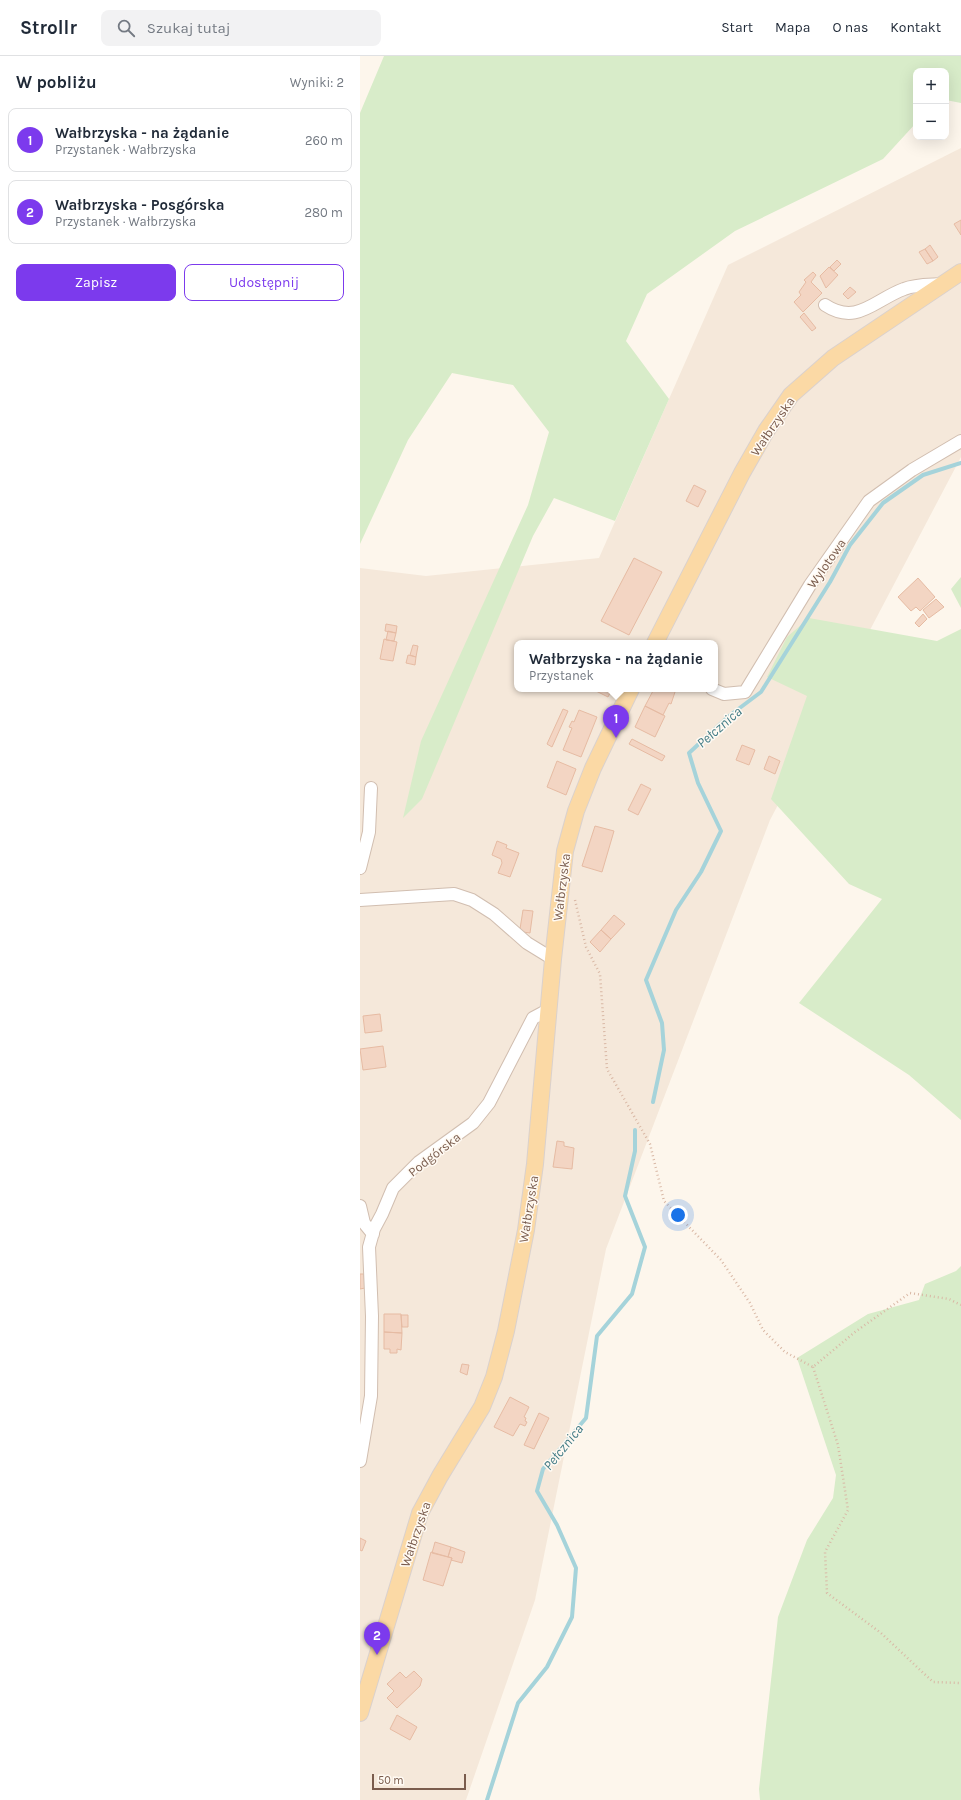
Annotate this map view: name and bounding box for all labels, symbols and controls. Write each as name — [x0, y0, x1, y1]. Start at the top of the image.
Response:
search box — [101, 10, 381, 46]
text: Strollr — [20, 17, 77, 39]
icon: search — [115, 17, 137, 39]
text: Szukaj tutaj — [147, 19, 230, 37]
text: Start — [721, 19, 753, 36]
text: Mapa — [775, 19, 810, 36]
text: O nas — [832, 19, 868, 36]
text: Kontakt — [890, 19, 941, 36]
map controls — [913, 68, 949, 140]
button: + — [913, 68, 949, 104]
text: W pobliżu — [16, 72, 97, 92]
text: Wyniki: 2 — [290, 75, 344, 90]
button: − — [913, 104, 949, 140]
text: Wałbrzyska - na żądanie — [55, 124, 229, 142]
text: 1 — [28, 133, 32, 148]
text: 260 m — [305, 133, 343, 148]
text: Przystanek · Wałbrzyska — [55, 142, 196, 157]
text: Wałbrzyska - Posgórska — [55, 196, 225, 214]
text: 2 — [26, 205, 34, 220]
text: 280 m — [305, 205, 343, 220]
text: Przystanek · Wałbrzyska — [55, 214, 196, 229]
button: Zapisz — [16, 264, 176, 301]
button: Udostępnij — [184, 264, 344, 301]
street label: Wałbrzyska — [747, 394, 798, 459]
street label: Wylotowa — [804, 536, 849, 591]
popup — [514, 640, 718, 692]
text: Wałbrzyska - na żądanie — [529, 650, 703, 668]
text: Przystanek — [529, 668, 594, 683]
water label: Pełcznica — [693, 703, 745, 752]
pin: 1 — [603, 705, 629, 738]
street label: Wałbrzyska — [550, 852, 573, 922]
street label: Podgórska — [405, 1129, 464, 1180]
street label: Wałbrzyska — [516, 1174, 541, 1244]
your location — [668, 1205, 688, 1225]
water label: Pełcznica — [540, 1421, 587, 1474]
street label: Wałbrzyska — [397, 1500, 434, 1569]
pin: 2 — [364, 1622, 390, 1655]
scale bar — [372, 1772, 466, 1791]
text: 50 m — [378, 1774, 404, 1787]

